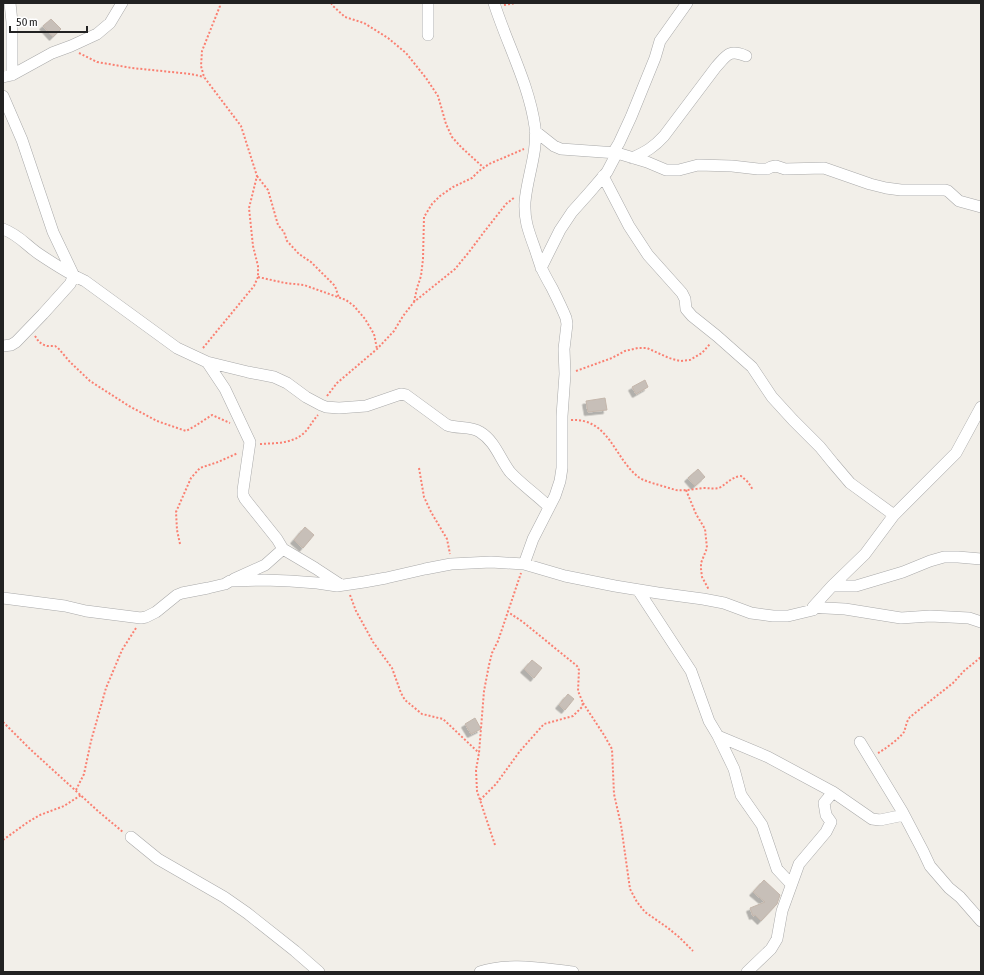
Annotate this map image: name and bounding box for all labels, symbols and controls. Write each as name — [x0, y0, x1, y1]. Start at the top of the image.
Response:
scale bar — [10, 8, 87, 34]
text: 50 m — [16, 15, 38, 29]

